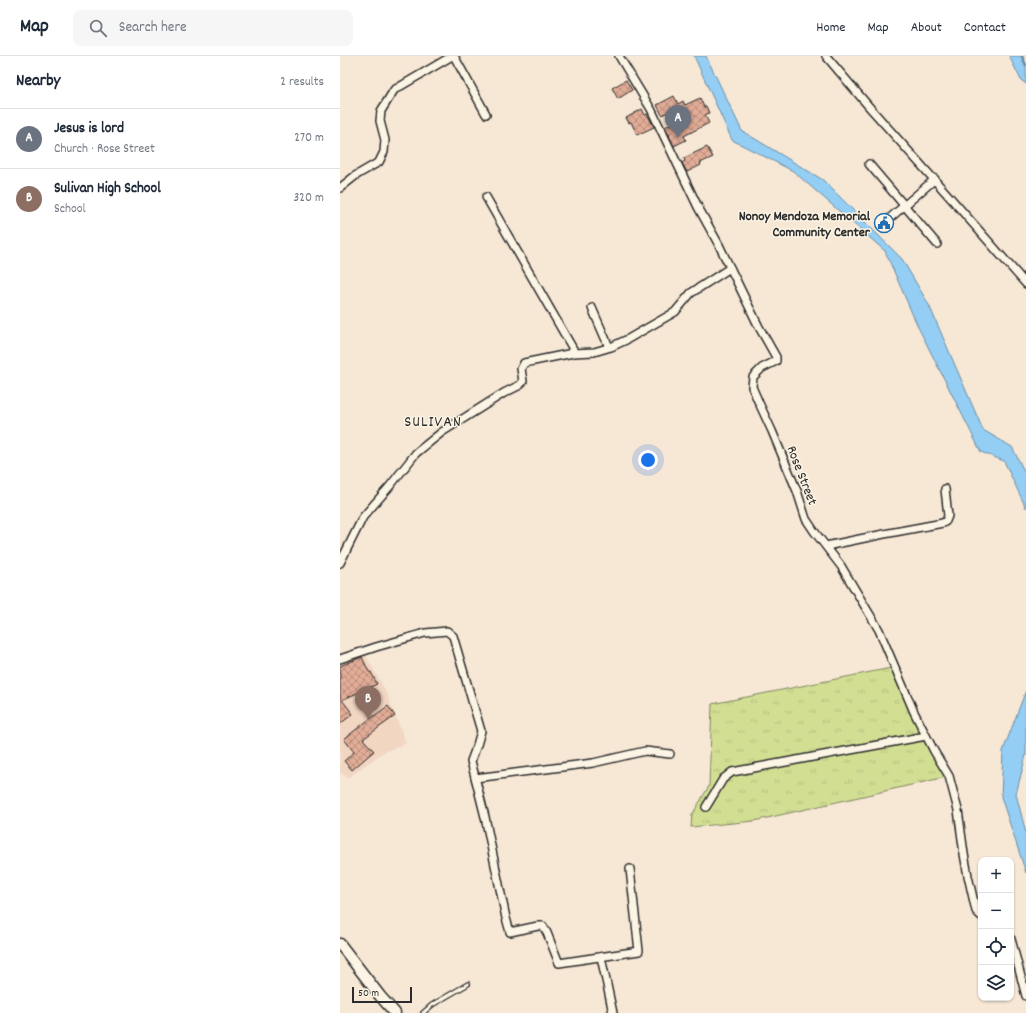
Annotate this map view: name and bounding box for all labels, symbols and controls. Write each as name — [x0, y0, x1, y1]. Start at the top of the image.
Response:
search box — [73, 10, 353, 46]
text: Map — [20, 14, 49, 41]
icon: search — [87, 17, 109, 39]
text: Search here — [119, 17, 187, 39]
text: Home — [816, 18, 845, 38]
text: Map — [867, 18, 889, 38]
text: About — [911, 18, 942, 38]
text: Contact — [964, 18, 1006, 38]
text: Nearby — [16, 70, 60, 94]
text: 2 results — [280, 73, 324, 92]
pin: A — [665, 105, 691, 138]
text: Jesus is lord — [54, 118, 124, 140]
text: A — [25, 129, 33, 148]
text: 270 m — [294, 129, 324, 148]
text: Church · Rose Street — [54, 140, 155, 159]
text: Sulivan High School — [54, 178, 161, 200]
text: B — [26, 189, 32, 208]
text: 320 m — [294, 189, 324, 208]
text: School — [54, 200, 86, 219]
place label: Nonoy Mendoza Memorial Community Center — [739, 207, 871, 243]
public building icon: Nonoy Mendoza Memorial Community Center — [873, 212, 895, 234]
district label: SULIVAN — [404, 411, 462, 434]
street label: Rose Street — [781, 443, 822, 508]
your location — [638, 450, 658, 470]
pin: B — [355, 686, 381, 719]
map controls — [978, 857, 1014, 1001]
button: + — [978, 857, 1014, 893]
button: − — [978, 893, 1014, 929]
button: locate — [978, 929, 1014, 965]
button: layers — [978, 965, 1014, 1001]
scale bar — [352, 985, 412, 1004]
text: 50 m — [358, 986, 379, 1002]

